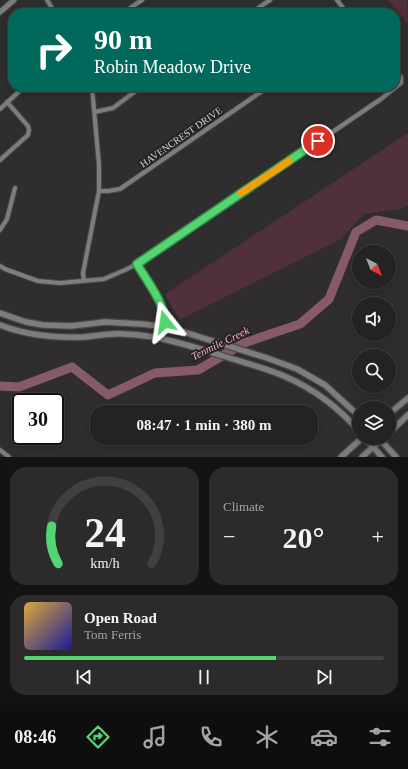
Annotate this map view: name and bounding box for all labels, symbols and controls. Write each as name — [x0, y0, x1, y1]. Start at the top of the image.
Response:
icon: right — [28, 24, 80, 76]
text: 90 m — [94, 24, 152, 55]
text: Robin Meadow Drive — [94, 57, 251, 77]
street label: HAVENCREST DRIVE — [138, 104, 224, 170]
pin — [301, 124, 335, 158]
icon: arrive — [307, 130, 329, 152]
north arrow — [352, 245, 396, 289]
map controls — [352, 245, 396, 445]
button: sound — [352, 297, 396, 341]
position arrow — [144, 301, 186, 343]
water label: Tenmile Creek — [189, 323, 252, 362]
button: search — [352, 349, 396, 393]
speed limit sign: 30 — [12, 393, 64, 445]
button: layers — [352, 401, 396, 445]
text: 08:47 · 1 min · 380 m — [137, 417, 272, 433]
text: Climate — [223, 499, 264, 514]
text: 24 — [84, 510, 126, 556]
text: 20° — [283, 521, 325, 554]
text: − — [223, 524, 235, 549]
text: + — [372, 524, 384, 549]
text: km/h — [90, 555, 119, 571]
text: Open Road — [84, 610, 157, 626]
text: Tom Ferris — [84, 627, 141, 642]
icon: previous — [73, 666, 95, 688]
icon: pause — [193, 666, 215, 688]
icon: next — [313, 666, 335, 688]
icon: directions — [84, 723, 112, 751]
icon: music — [141, 723, 169, 751]
icon: phone — [197, 723, 225, 751]
icon: climate — [253, 723, 281, 751]
icon: car — [310, 723, 338, 751]
icon: filters — [366, 723, 394, 751]
text: 08:46 — [14, 727, 56, 747]

